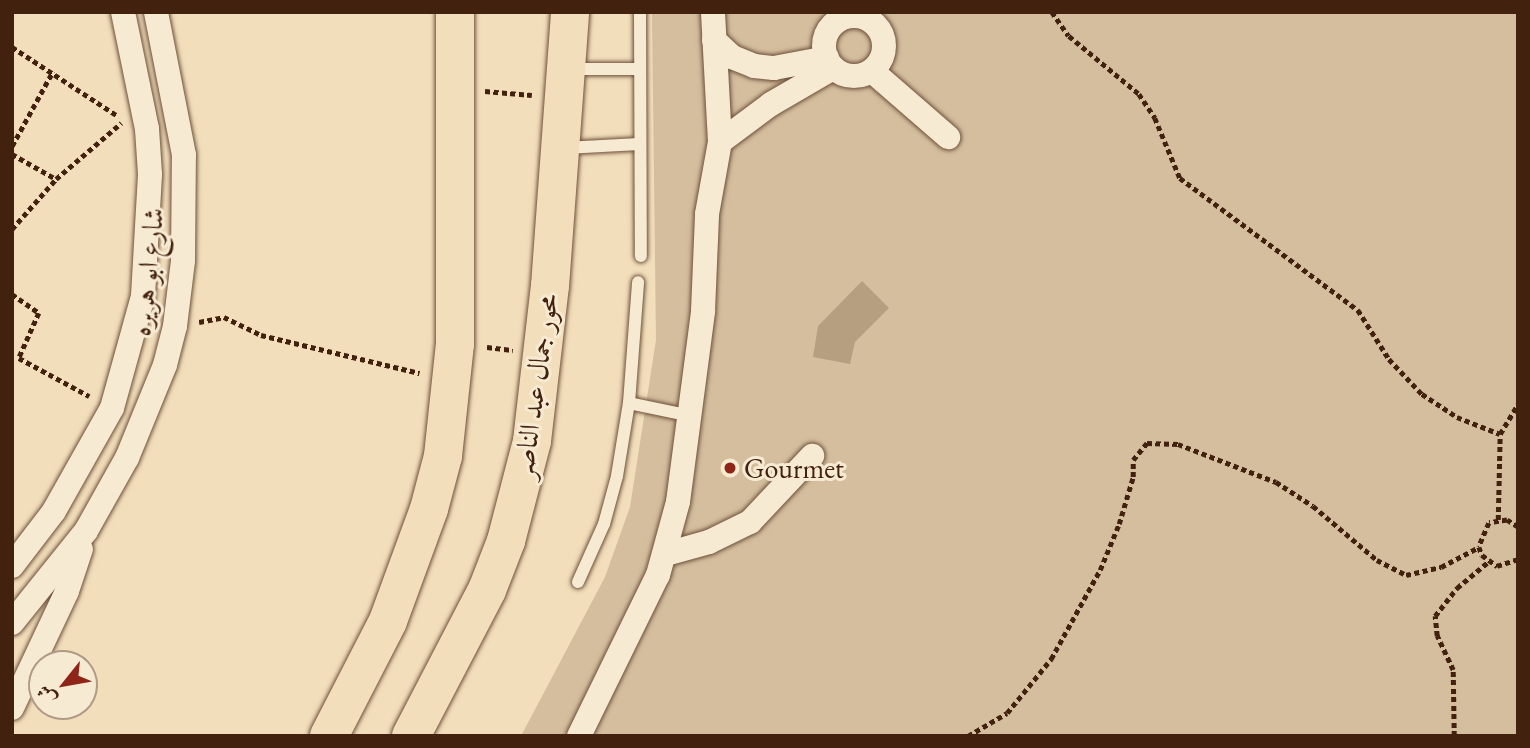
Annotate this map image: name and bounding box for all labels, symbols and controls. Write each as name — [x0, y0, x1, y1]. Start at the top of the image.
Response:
street label: شارع ابو هريره — [124, 206, 170, 338]
street label: محور جمال عبد الناصر — [505, 291, 565, 481]
place label: Gourmet — [744, 451, 844, 485]
marker: Gourmet — [722, 460, 738, 476]
north arrow — [28, 650, 98, 720]
text: ش — [31, 681, 62, 710]

